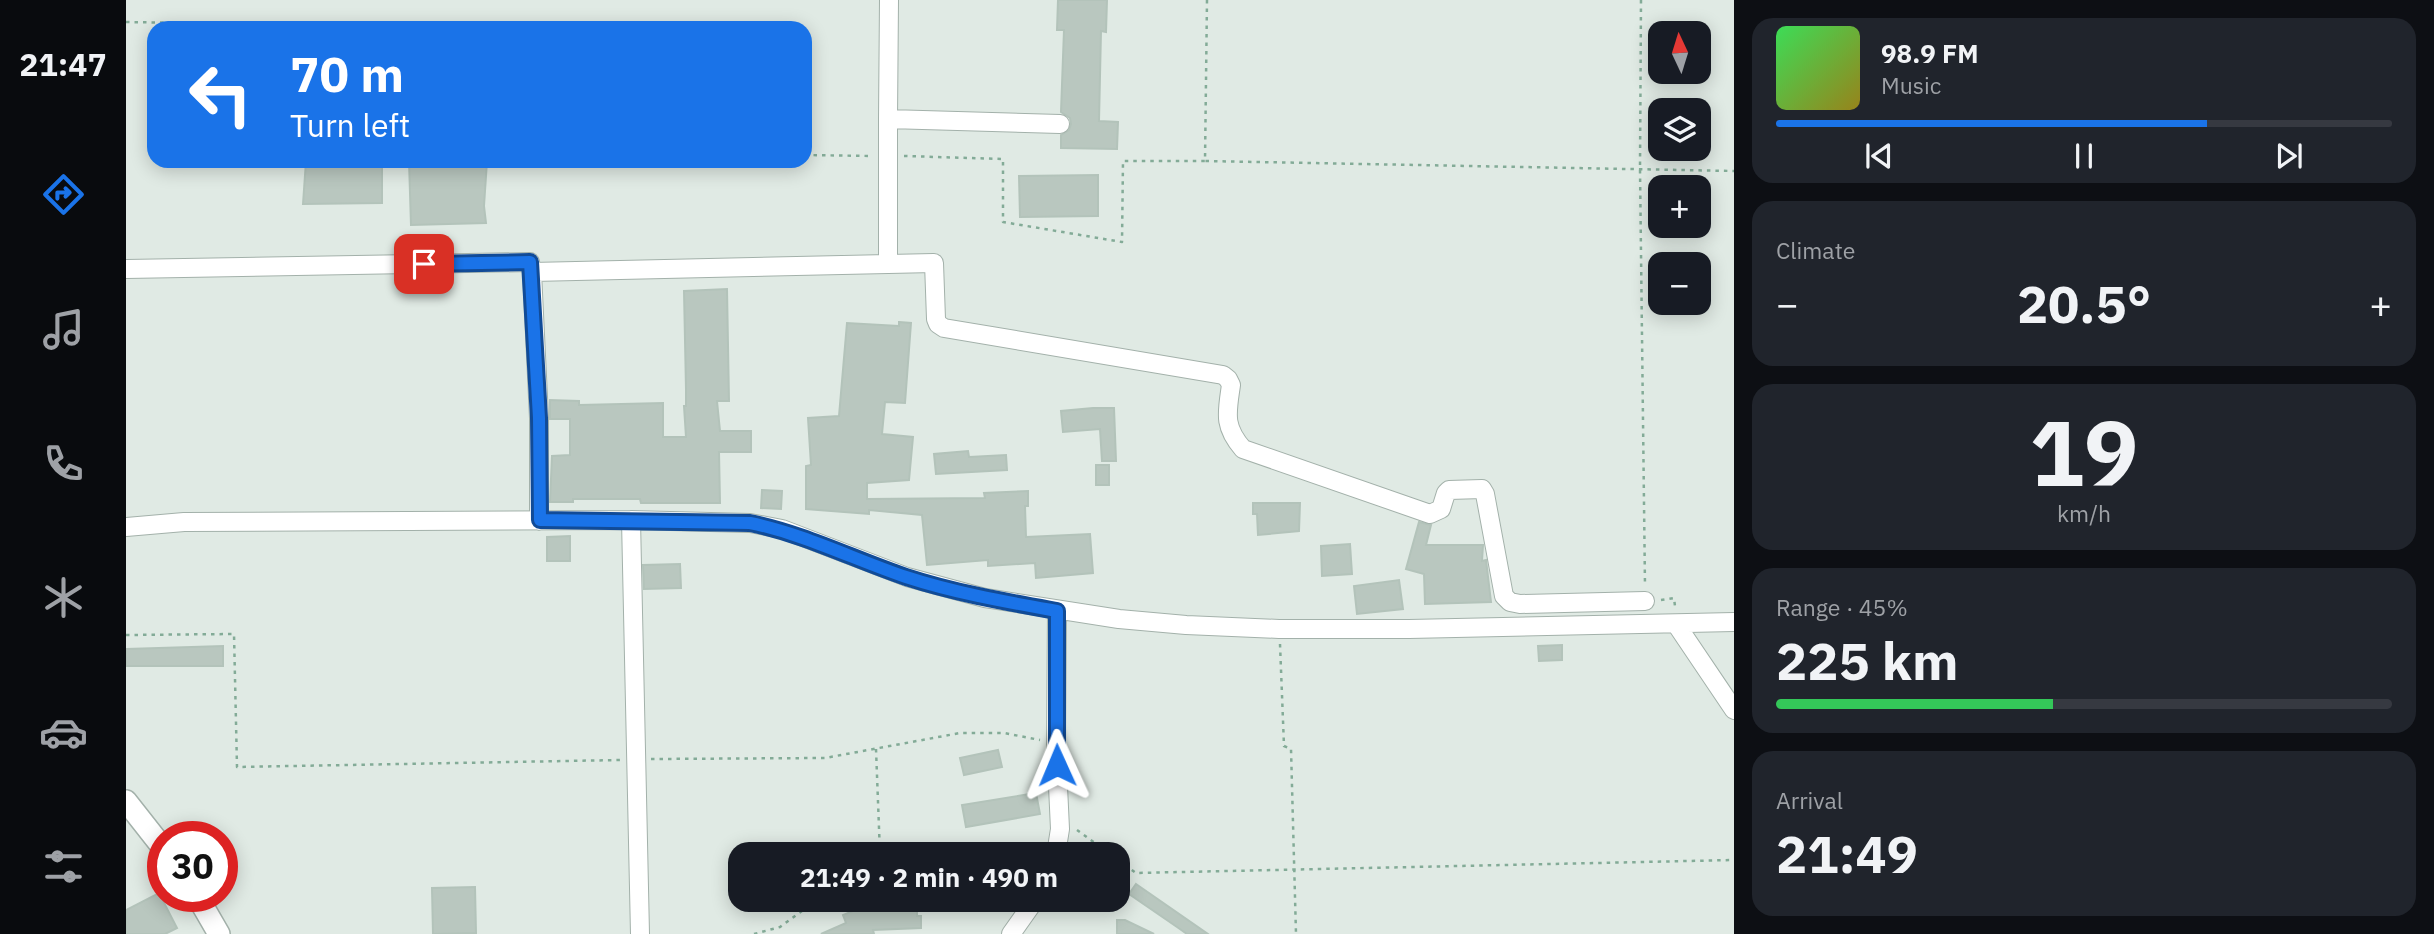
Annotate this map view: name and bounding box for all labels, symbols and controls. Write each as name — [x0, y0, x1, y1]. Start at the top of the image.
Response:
north arrow — [1648, 21, 1712, 84]
map controls — [1648, 21, 1711, 315]
text: 98.9 FM — [1881, 36, 1979, 70]
text: 70 m — [290, 42, 404, 105]
text: 21:47 — [19, 43, 107, 85]
icon: left — [175, 49, 266, 140]
text: Music — [1881, 70, 1941, 100]
button: layers — [1648, 98, 1711, 161]
text: Turn left — [290, 104, 410, 146]
icon: previous — [1860, 137, 1898, 175]
icon: pause — [2065, 137, 2103, 175]
icon: next — [2270, 137, 2308, 175]
icon: directions — [39, 170, 88, 219]
button: + — [1648, 175, 1711, 238]
pin — [394, 234, 454, 294]
text: Climate — [1776, 235, 1855, 265]
icon: arrive — [405, 245, 443, 283]
button: − — [1648, 252, 1711, 315]
text: 20.5° — [2017, 270, 2151, 337]
text: − — [1776, 279, 1799, 328]
text: + — [2369, 279, 2392, 328]
icon: music — [39, 305, 88, 354]
text: 19 — [2029, 393, 2139, 511]
icon: phone — [39, 439, 88, 488]
text: km/h — [2057, 498, 2111, 528]
icon: climate — [39, 573, 88, 622]
text: Range · 45% — [1776, 592, 1908, 622]
text: 225 km — [1776, 627, 1958, 694]
icon: car — [39, 708, 88, 757]
position arrow — [1020, 728, 1094, 802]
text: Arrival — [1776, 785, 1843, 815]
text: 21:49 — [1776, 820, 1918, 887]
speed limit sign: 30 — [147, 821, 238, 912]
icon: filters — [39, 842, 88, 891]
text: 21:49 · 2 min · 490 m — [800, 860, 1058, 894]

